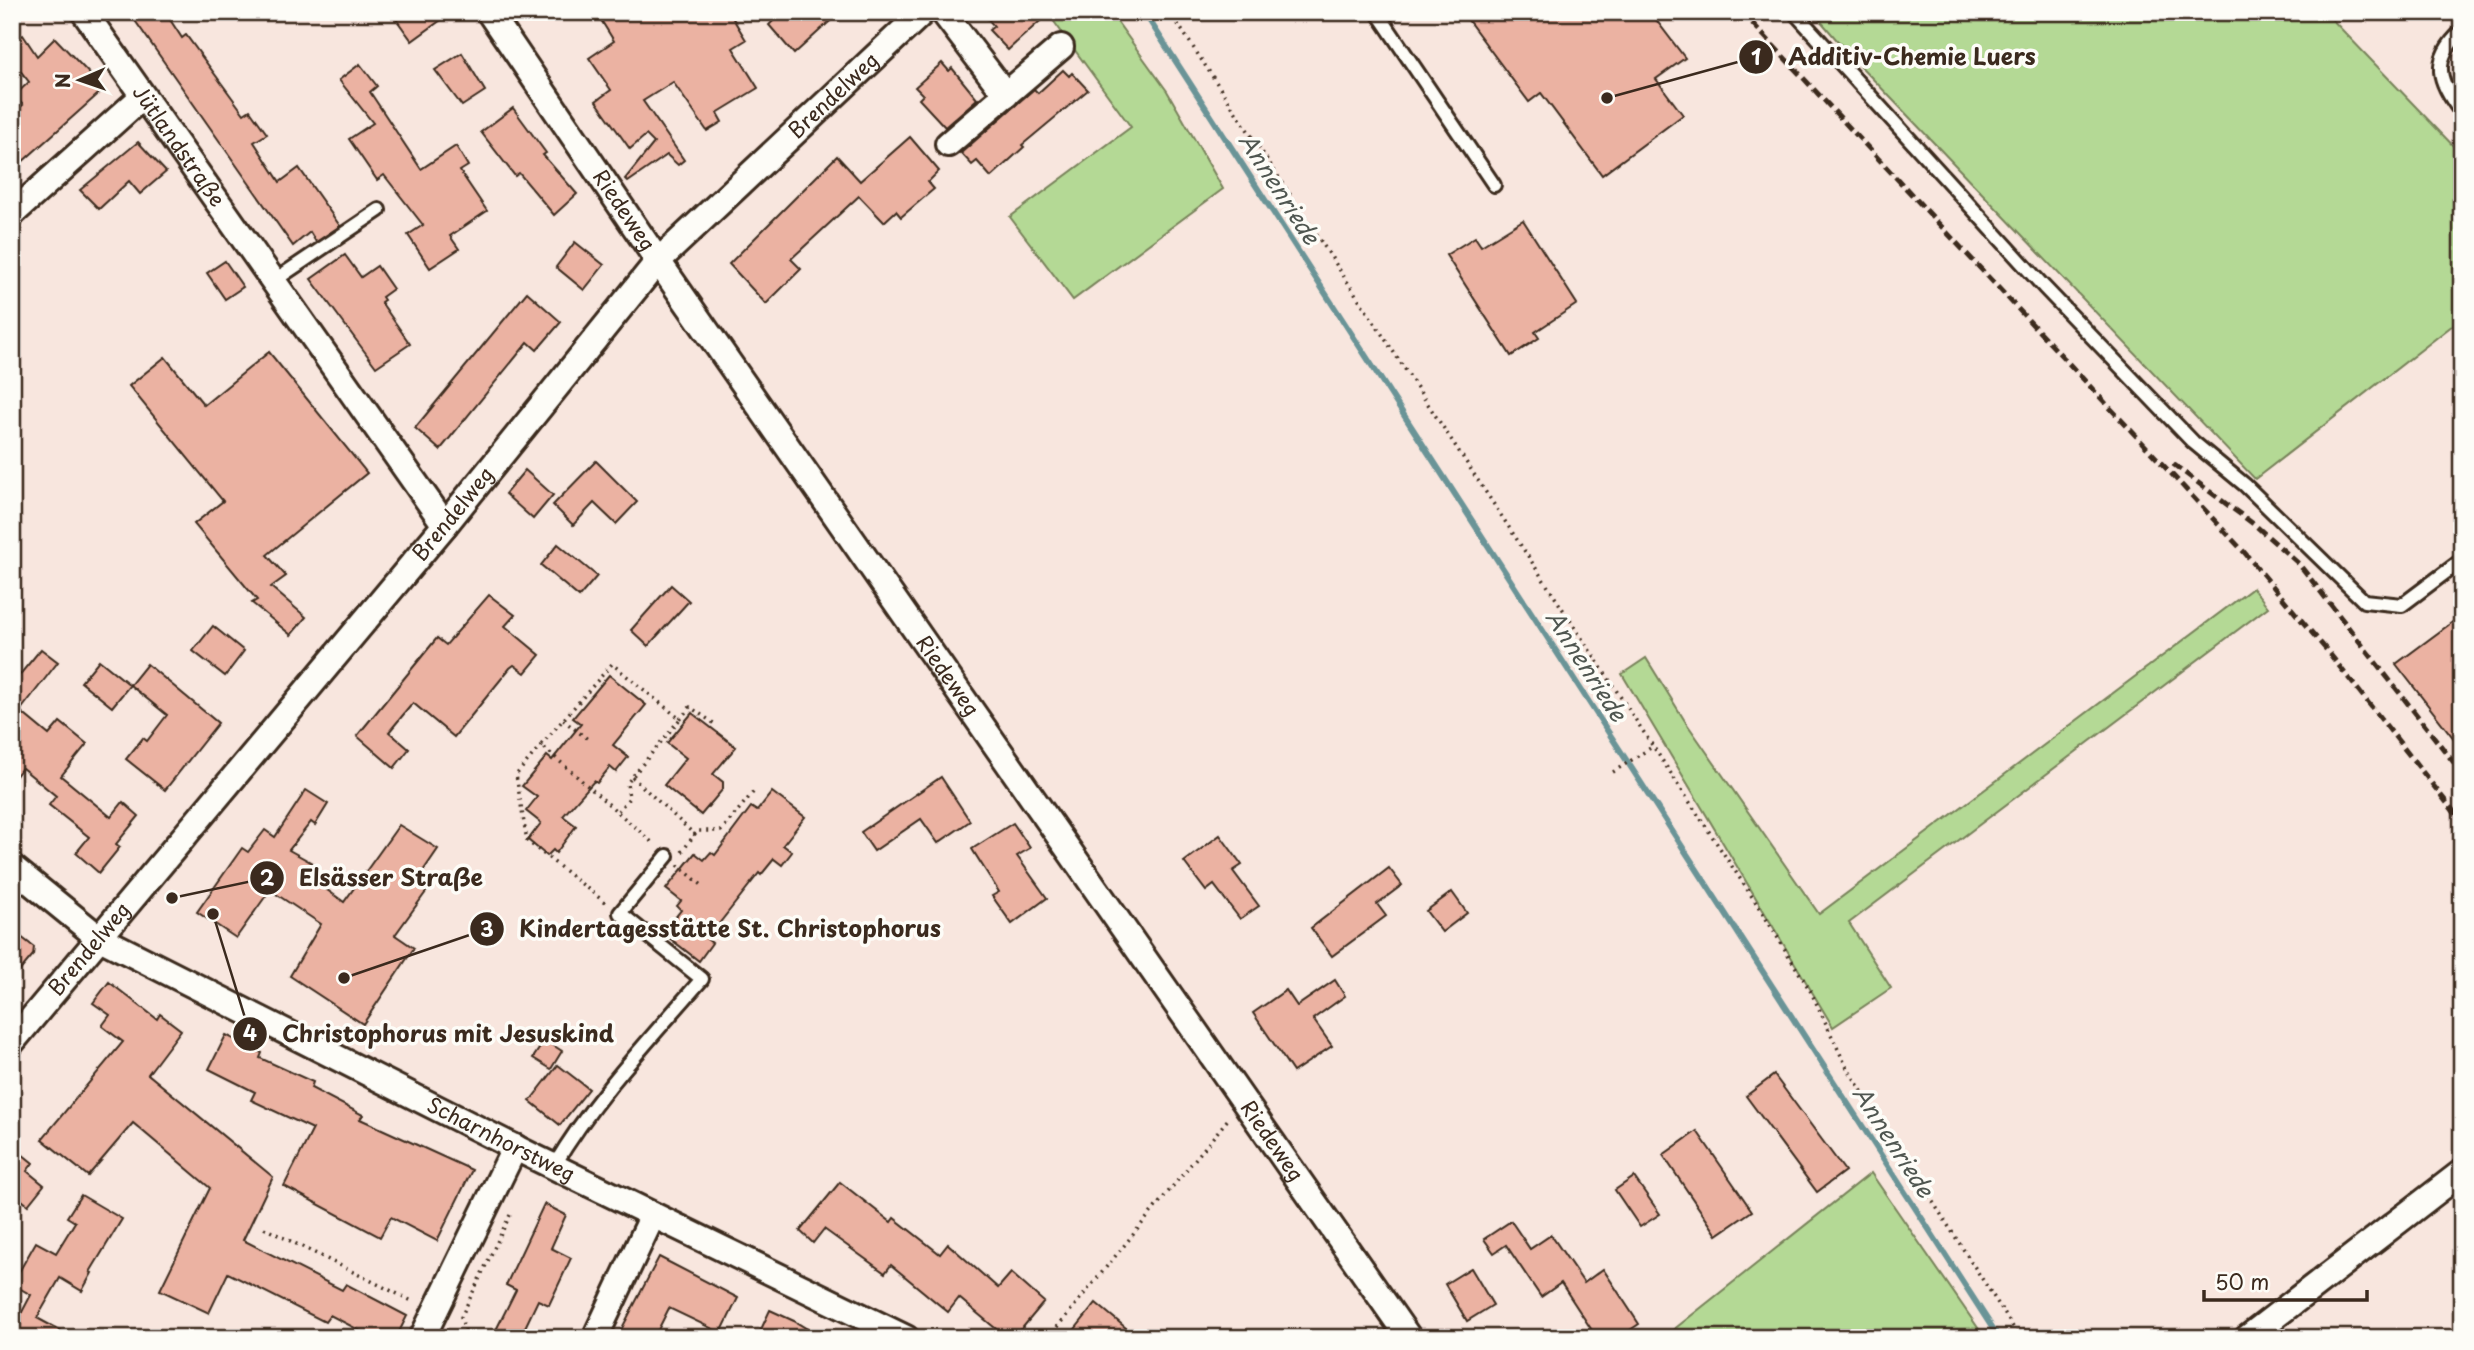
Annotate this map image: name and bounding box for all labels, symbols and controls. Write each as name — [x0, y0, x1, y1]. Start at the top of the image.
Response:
callout: Additiv-Chemie Luers — [1738, 35, 2050, 79]
text: Additiv-Chemie Luers — [1788, 38, 2036, 73]
text: 1 — [1751, 40, 1761, 72]
street label: Brendelweg — [780, 43, 885, 145]
north arrow — [46, 46, 116, 116]
text: N — [48, 73, 76, 89]
street label: Jütlandstraße — [126, 77, 234, 213]
water label: Annenriede — [1231, 125, 1330, 251]
street label: Riedeweg — [586, 162, 665, 257]
street label: Brendelweg — [403, 459, 500, 567]
water label: Annenriede — [1538, 602, 1637, 728]
street label: Riedeweg — [909, 628, 989, 722]
callout: Elsässer Straße — [250, 856, 497, 900]
text: Elsässer Straße — [299, 859, 484, 894]
text: 2 — [260, 861, 275, 893]
street label: Brendelweg — [39, 894, 137, 1002]
callout: Kindertagesstätte St. Christophorus — [470, 907, 955, 951]
text: Kindertagesstätte St. Christophorus — [519, 910, 941, 945]
text: 3 — [480, 912, 494, 944]
callout: Christophorus mit Jesuskind — [232, 1012, 629, 1056]
text: Christophorus mit Jesuskind — [282, 1015, 614, 1050]
text: 4 — [243, 1016, 257, 1048]
water label: Annenriede — [1845, 1078, 1944, 1204]
street label: Scharnhorstweg — [422, 1088, 581, 1189]
street label: Riedeweg — [1234, 1093, 1313, 1187]
scale bar — [2204, 1259, 2367, 1303]
text: 50 m — [2215, 1265, 2269, 1297]

